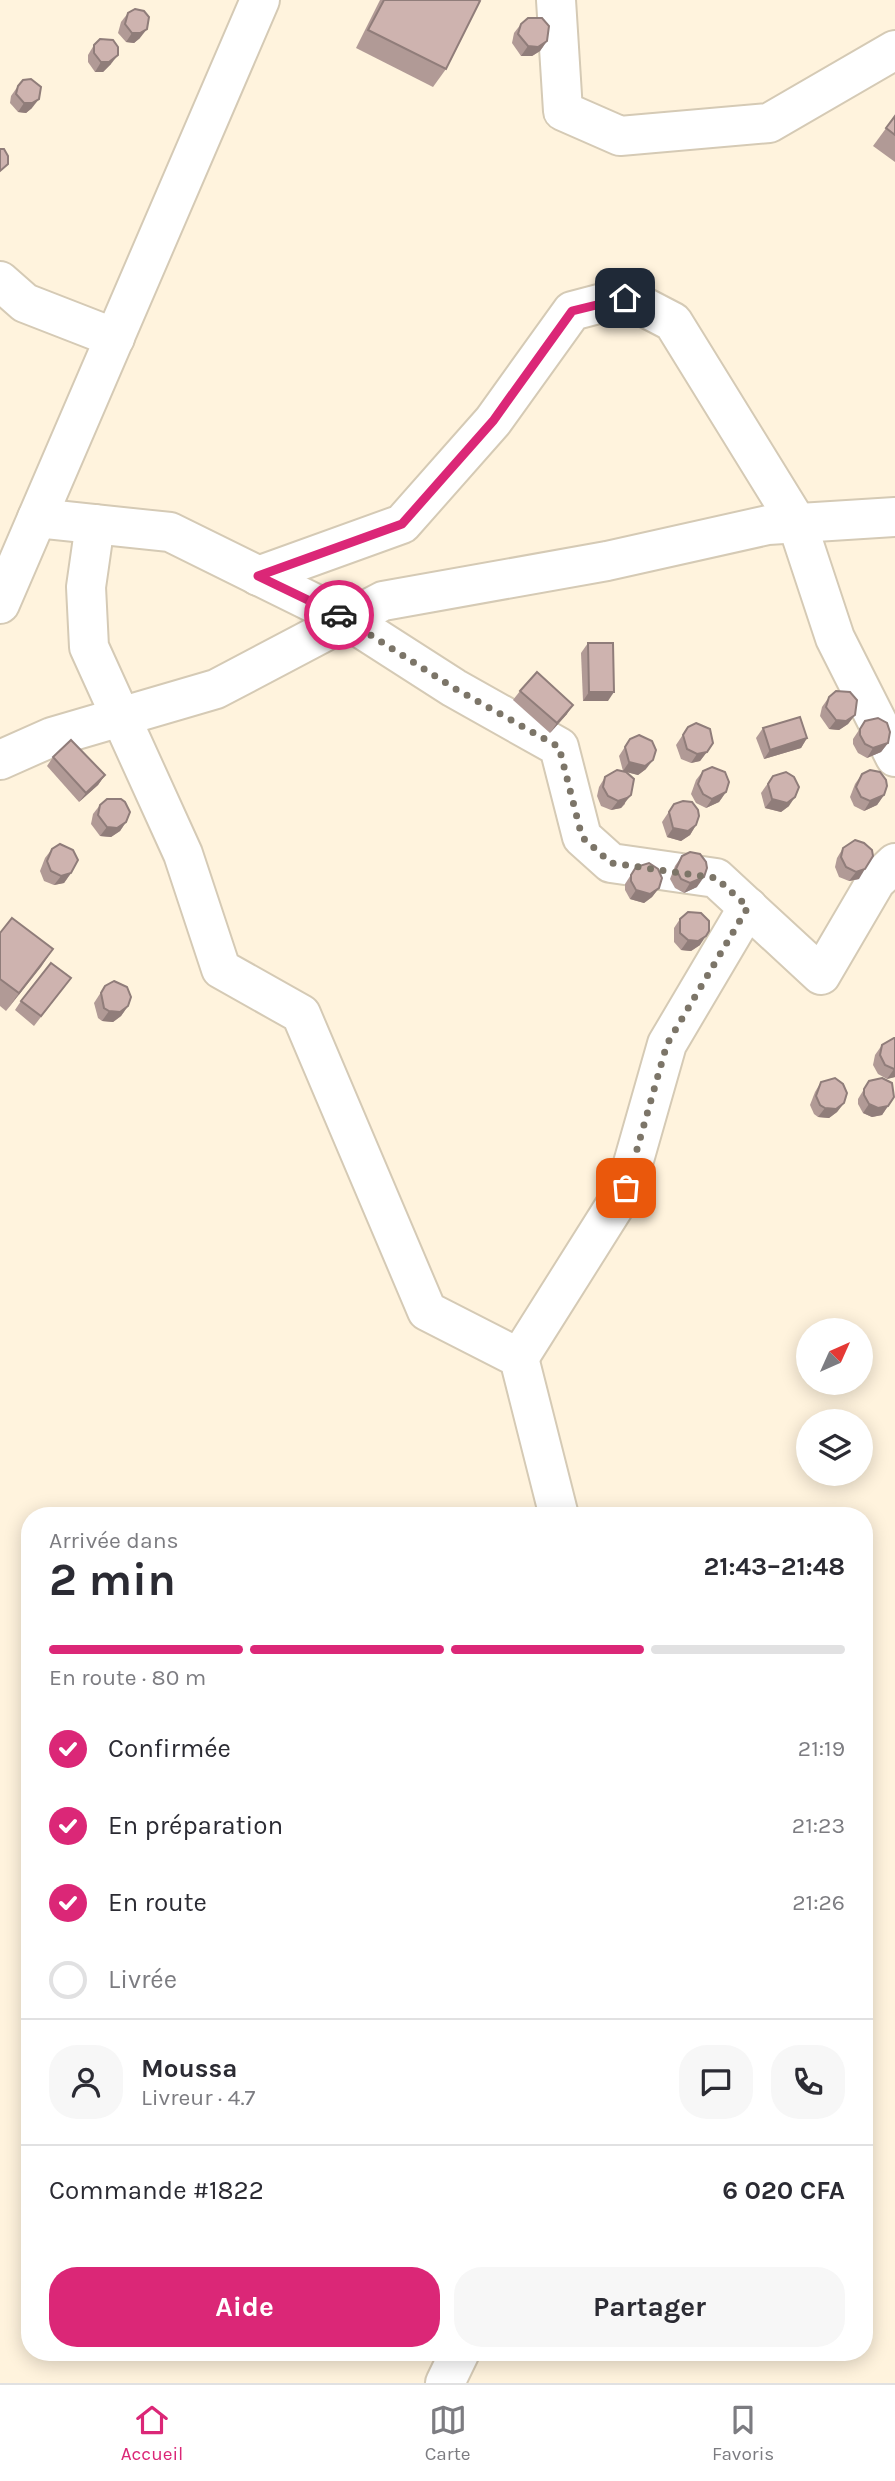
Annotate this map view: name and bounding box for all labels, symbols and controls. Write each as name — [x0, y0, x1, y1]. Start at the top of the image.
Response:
pin — [595, 268, 655, 328]
icon: home — [606, 279, 644, 317]
courier — [304, 580, 374, 650]
icon: car — [320, 596, 358, 634]
pin — [596, 1158, 656, 1218]
icon: bag — [607, 1169, 645, 1207]
north arrow — [796, 1318, 873, 1395]
map controls — [796, 1318, 873, 1486]
button: layers — [796, 1409, 873, 1486]
text: Arrivée dans — [49, 1527, 179, 1554]
text: 21:43–21:48 — [703, 1551, 845, 1582]
text: 2 min — [49, 1553, 176, 1607]
text: En route · 80 m — [49, 1664, 206, 1691]
icon: check — [49, 1730, 87, 1768]
text: Confirmée — [108, 1733, 231, 1764]
text: 21:19 — [798, 1735, 845, 1762]
icon: check — [49, 1807, 87, 1845]
text: En préparation — [108, 1810, 283, 1841]
text: 21:23 — [792, 1812, 845, 1839]
icon: check — [49, 1884, 87, 1922]
text: En route — [108, 1887, 207, 1918]
text: 21:26 — [792, 1889, 845, 1916]
text: Livrée — [108, 1964, 177, 1995]
button: person — [49, 2045, 123, 2119]
button: chat — [679, 2045, 753, 2119]
button: phone — [771, 2045, 845, 2119]
text: Moussa — [141, 2053, 237, 2084]
text: Livreur · 4.7 — [141, 2084, 255, 2111]
text: Commande #1822 — [49, 2175, 264, 2206]
text: 6 020 CFA — [722, 2175, 845, 2206]
button: Aide — [49, 2267, 440, 2347]
button: Partager — [454, 2267, 845, 2347]
tab: Accueil — [121, 2401, 183, 2465]
tab: Carte — [425, 2401, 471, 2465]
tab: Favoris — [712, 2401, 774, 2465]

